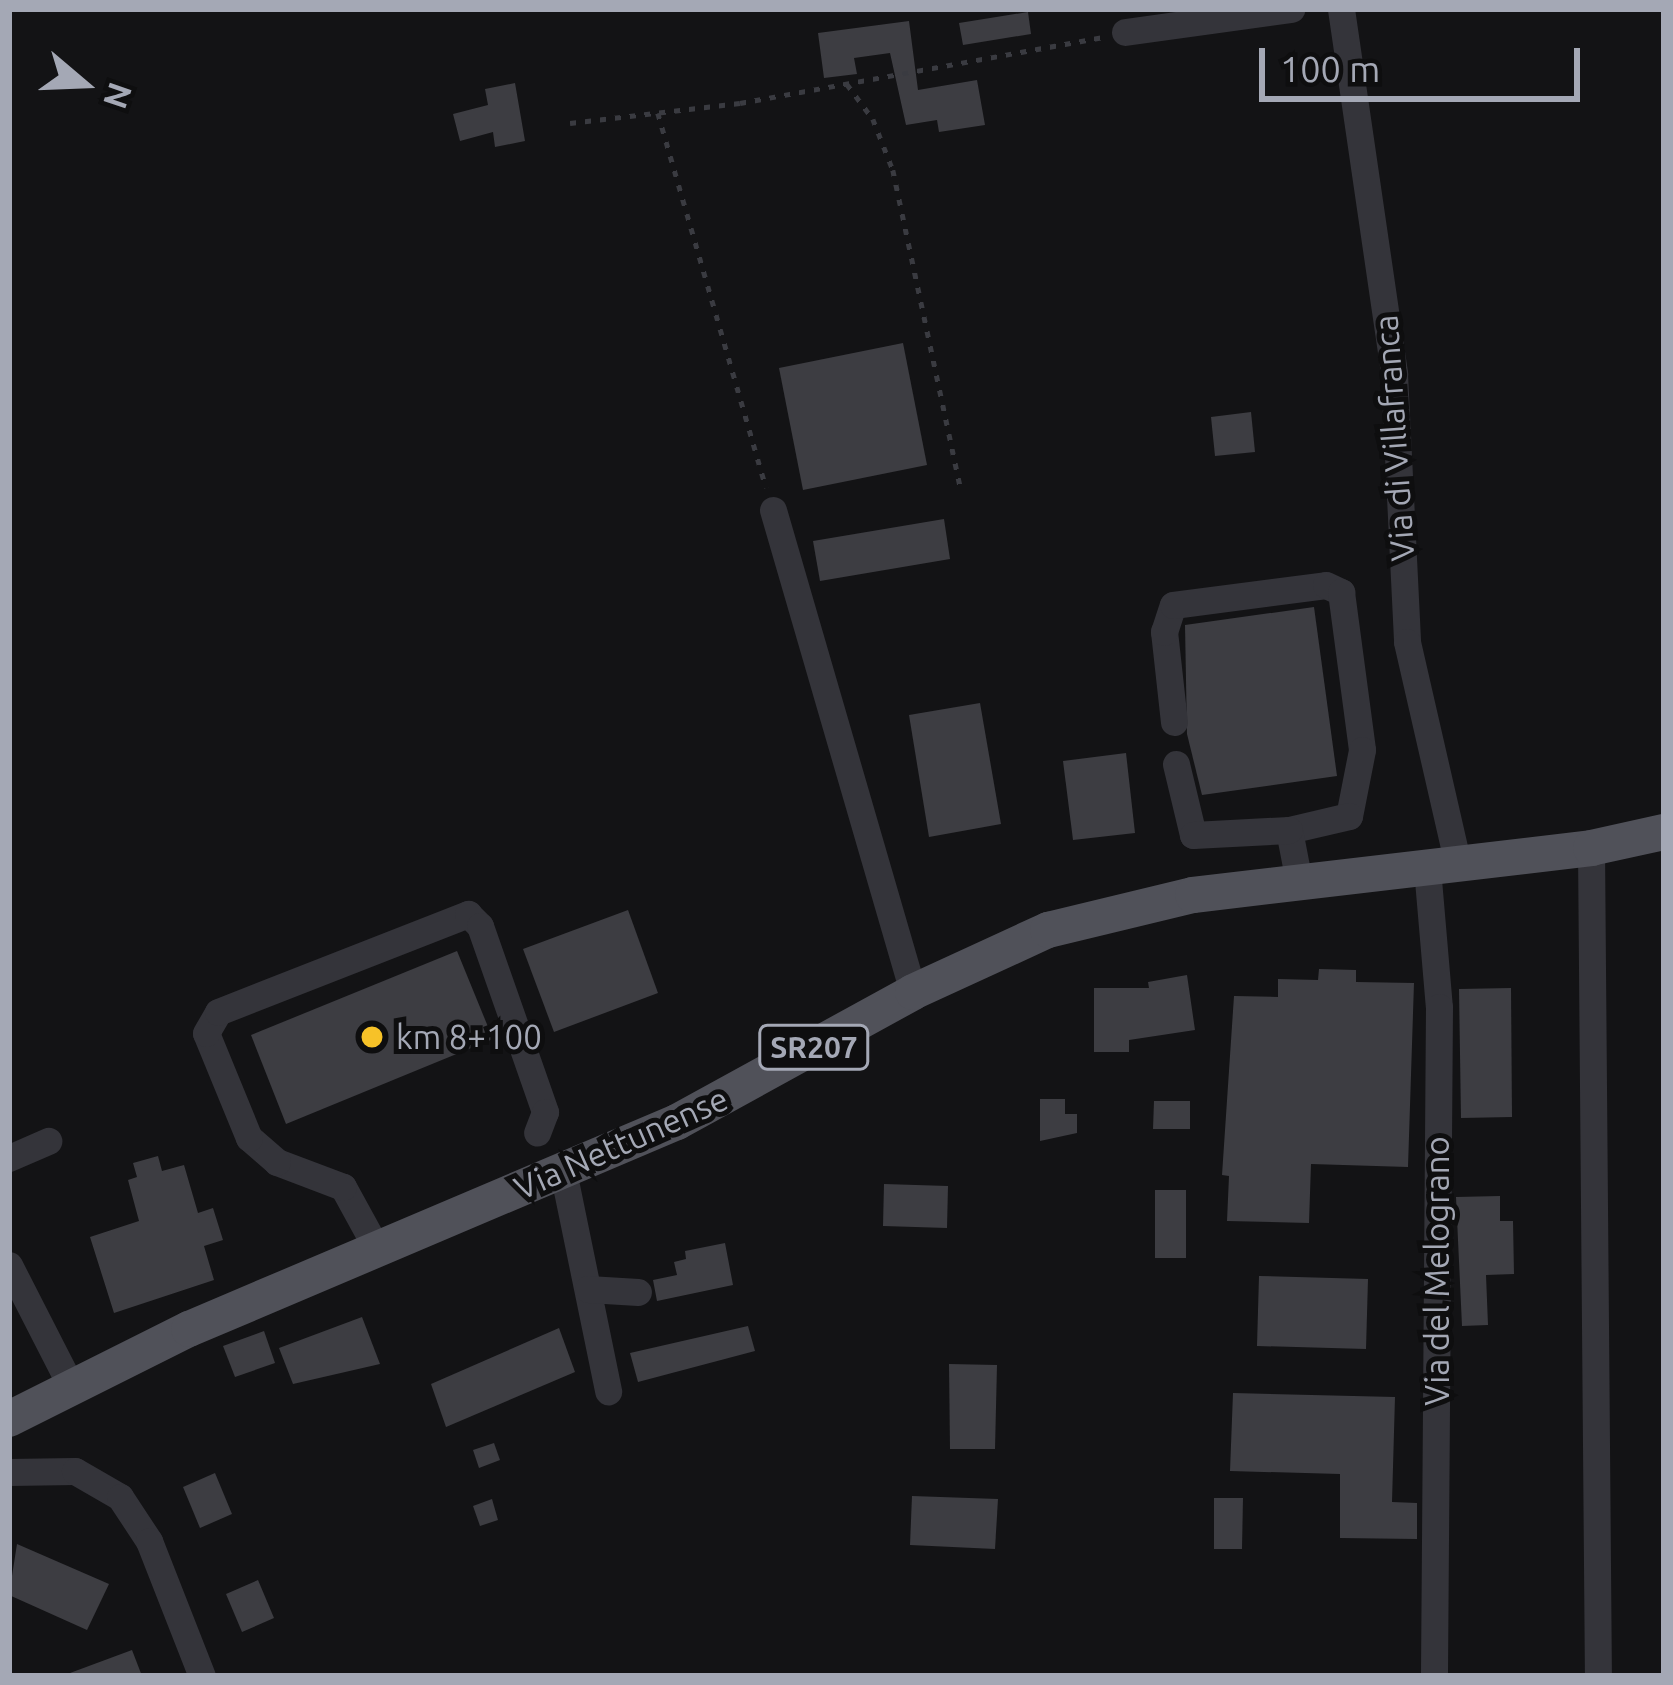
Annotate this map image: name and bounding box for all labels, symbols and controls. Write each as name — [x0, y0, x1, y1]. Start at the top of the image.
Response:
north arrow — [24, 24, 144, 144]
scale bar — [1265, 24, 1586, 98]
text: 100 m — [1280, 48, 1380, 89]
text: N — [97, 78, 140, 114]
street label: Via di Villafranca — [1366, 313, 1422, 563]
place label: km 8+100 — [396, 1017, 542, 1057]
road number: SR207 — [757, 1023, 871, 1071]
marker: km 8+100 — [359, 1024, 385, 1050]
street label: Via Nettunense — [508, 1078, 734, 1208]
street label: Via del Melograno — [1417, 1136, 1457, 1406]

